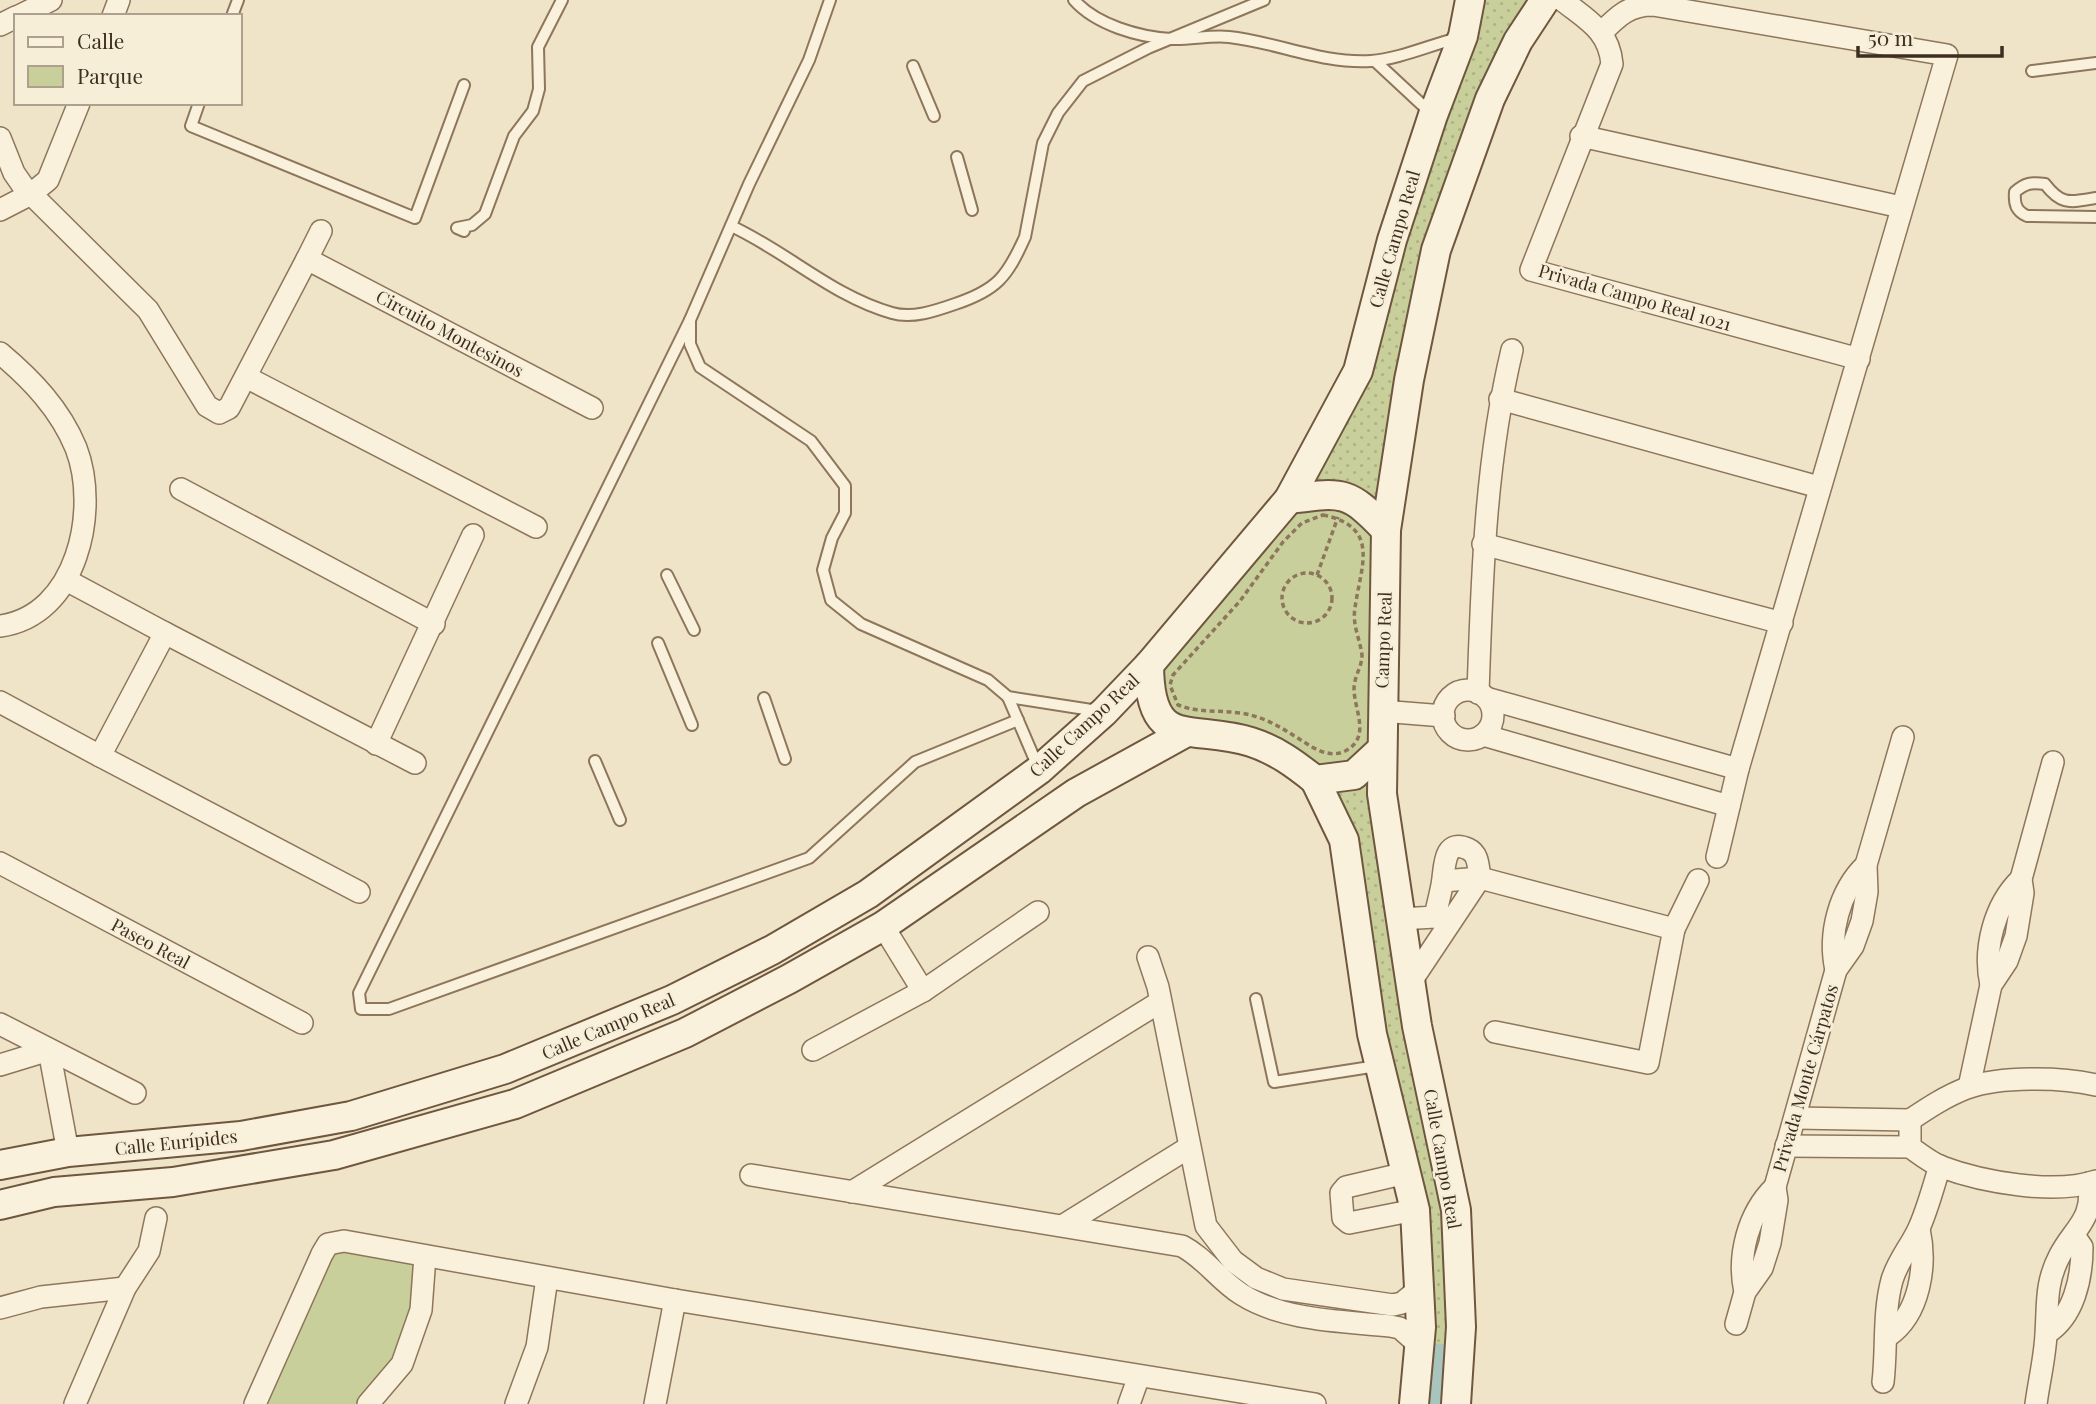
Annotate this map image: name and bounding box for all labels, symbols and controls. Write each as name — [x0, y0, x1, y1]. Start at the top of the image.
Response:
legend — [14, 14, 242, 105]
scale bar — [1858, 14, 2002, 58]
text: 50 m — [1868, 23, 1914, 51]
text: Calle — [77, 26, 124, 54]
text: Parque — [77, 61, 143, 89]
street label: Calle Campo Real — [1363, 167, 1425, 311]
street label: Privada Campo Real 1021 — [1536, 258, 1734, 336]
street label: Circuito Montesinos — [372, 284, 528, 382]
street label: Campo Real — [1369, 591, 1397, 689]
street label: Calle Campo Real — [1024, 668, 1144, 782]
street label: Paseo Real — [108, 912, 194, 974]
street label: Privada Monte Cárpatos — [1767, 981, 1843, 1175]
street label: Calle Campo Real — [538, 987, 678, 1065]
street label: Calle Campo Real — [1419, 1087, 1467, 1231]
street label: Calle Eurípides — [114, 1124, 238, 1160]

